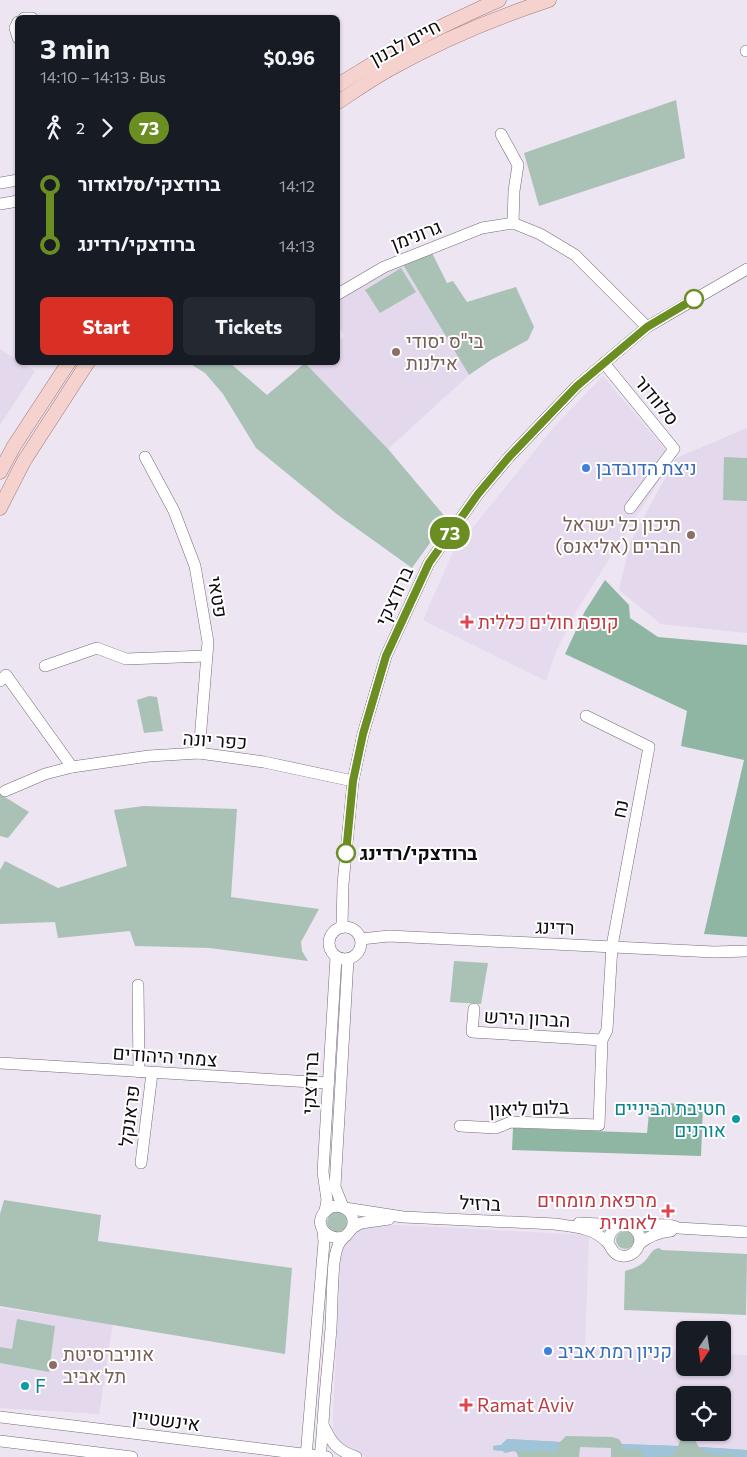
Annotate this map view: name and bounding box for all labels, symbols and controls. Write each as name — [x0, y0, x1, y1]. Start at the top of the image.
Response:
street label: חיים לבנון — [366, 13, 444, 70]
text: 3 min — [40, 31, 110, 65]
text: $0.96 — [264, 46, 315, 69]
text: 14:10 – 14:13 · Bus — [40, 67, 166, 86]
icon: walk — [40, 114, 68, 142]
icon: forward — [93, 114, 121, 142]
text: 73 — [139, 117, 159, 139]
text: 2 — [76, 118, 85, 137]
text: ברודצקי/סלואדור — [78, 172, 221, 195]
text: 14:12 — [279, 176, 315, 195]
street label: גרונימן — [387, 214, 444, 255]
text: ברודצקי/רדינג — [78, 232, 195, 255]
text: 14:13 — [279, 236, 315, 255]
unlabelled marker — [684, 289, 704, 309]
button: Start — [40, 297, 173, 355]
button: Tickets — [183, 297, 315, 355]
place label: בי"ס יסודי אילנות — [406, 329, 484, 374]
marker: בי"ס יסודי אילנות — [390, 346, 402, 358]
street label: סלוודור — [630, 370, 685, 429]
place label: ניצת הדובדבן — [596, 456, 697, 479]
marker: ניצת הדובדבן — [580, 462, 592, 474]
place label: תיכון כל ישראל חברים (אליאנס) — [555, 512, 681, 557]
line badge: 73 — [428, 517, 472, 549]
text: 73 — [440, 522, 460, 544]
marker: תיכון כל ישראל חברים (אליאנס) — [685, 529, 697, 541]
street label: ברודצקי — [370, 562, 417, 629]
street label: פטאי — [204, 575, 233, 619]
place label: קופת חולים כללית — [478, 610, 619, 633]
marker: קופת חולים כללית — [460, 615, 474, 629]
street label: כפר יונה — [182, 726, 248, 753]
street label: נח — [606, 798, 633, 820]
place label: ברודצקי/רדינג — [360, 841, 478, 864]
marker: ברודצקי/רדינג — [336, 843, 356, 863]
street label: רדינג — [535, 914, 575, 939]
street label: הברון הירש — [483, 1004, 571, 1031]
street label: צמחי היהודים — [112, 1040, 218, 1071]
street label: ברודצקי — [296, 1051, 323, 1115]
street label: פראנקל — [113, 1084, 144, 1148]
street label: בלום ליאון — [489, 1095, 569, 1120]
place label: חטיבת הביניים אורנים — [614, 1096, 726, 1141]
marker: חטיבת הביניים אורנים — [730, 1113, 742, 1125]
place label: מרפאת מומחים לאומית — [537, 1188, 657, 1233]
street label: ברזיל — [459, 1190, 501, 1215]
marker: מרפאת מומחים לאומית — [661, 1204, 675, 1218]
north arrow — [676, 1321, 731, 1376]
map controls — [676, 1321, 731, 1441]
place label: קניון רמת אביב — [558, 1339, 672, 1362]
place label: אוניברסיטת תל אביב — [63, 1342, 154, 1387]
marker: קניון רמת אביב — [542, 1345, 554, 1357]
marker: אוניברסיטת תל אביב — [47, 1359, 59, 1371]
place label: F — [35, 1374, 46, 1397]
marker: F — [19, 1380, 31, 1392]
button: locate — [676, 1386, 731, 1441]
place label: Ramat Aviv — [477, 1393, 575, 1416]
marker: Ramat Aviv — [459, 1398, 473, 1412]
street label: אינשטיין — [131, 1404, 201, 1435]

